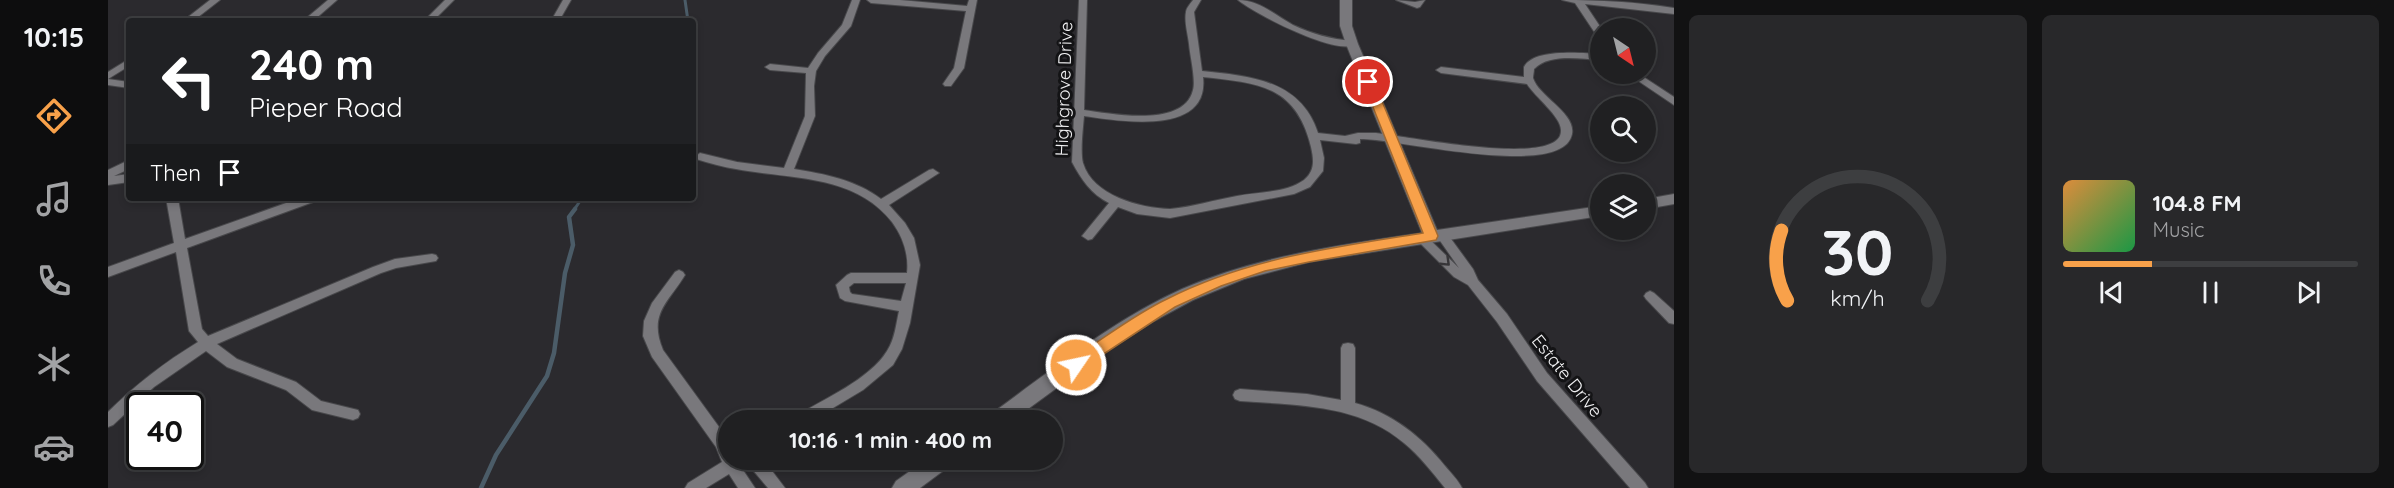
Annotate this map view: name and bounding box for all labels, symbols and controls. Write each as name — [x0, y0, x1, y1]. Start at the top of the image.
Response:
north arrow — [1590, 18, 1656, 84]
map controls — [1590, 18, 1656, 240]
text: 10:15 — [24, 20, 84, 54]
street label: Highgrove Drive — [1050, 21, 1077, 157]
text: 240 m — [249, 38, 374, 91]
icon: left — [150, 42, 228, 120]
pin — [1342, 56, 1393, 107]
icon: arrive — [1351, 65, 1384, 98]
text: Pieper Road — [249, 90, 403, 124]
icon: directions — [33, 95, 75, 137]
button: search — [1590, 96, 1656, 162]
icon: arrive — [213, 156, 246, 189]
text: Then — [150, 159, 201, 187]
button: layers — [1590, 174, 1656, 240]
icon: music — [33, 178, 75, 220]
text: 104.8 FM — [2153, 189, 2242, 217]
text: 30 — [1822, 213, 1894, 291]
text: Music — [2153, 217, 2204, 242]
one-way arrow — [1438, 254, 1449, 265]
icon: phone — [33, 260, 75, 302]
icon: previous — [2095, 276, 2128, 309]
icon: pause — [2194, 276, 2227, 309]
icon: next — [2292, 276, 2325, 309]
text: km/h — [1831, 285, 1885, 311]
street label: Estate Drive — [1527, 330, 1608, 422]
position arrow — [1044, 333, 1108, 397]
icon: climate — [33, 343, 75, 385]
speed limit sign: 40 — [126, 392, 204, 470]
icon: car — [33, 426, 75, 468]
text: 10:16 · 1 min · 400 m — [789, 426, 992, 454]

